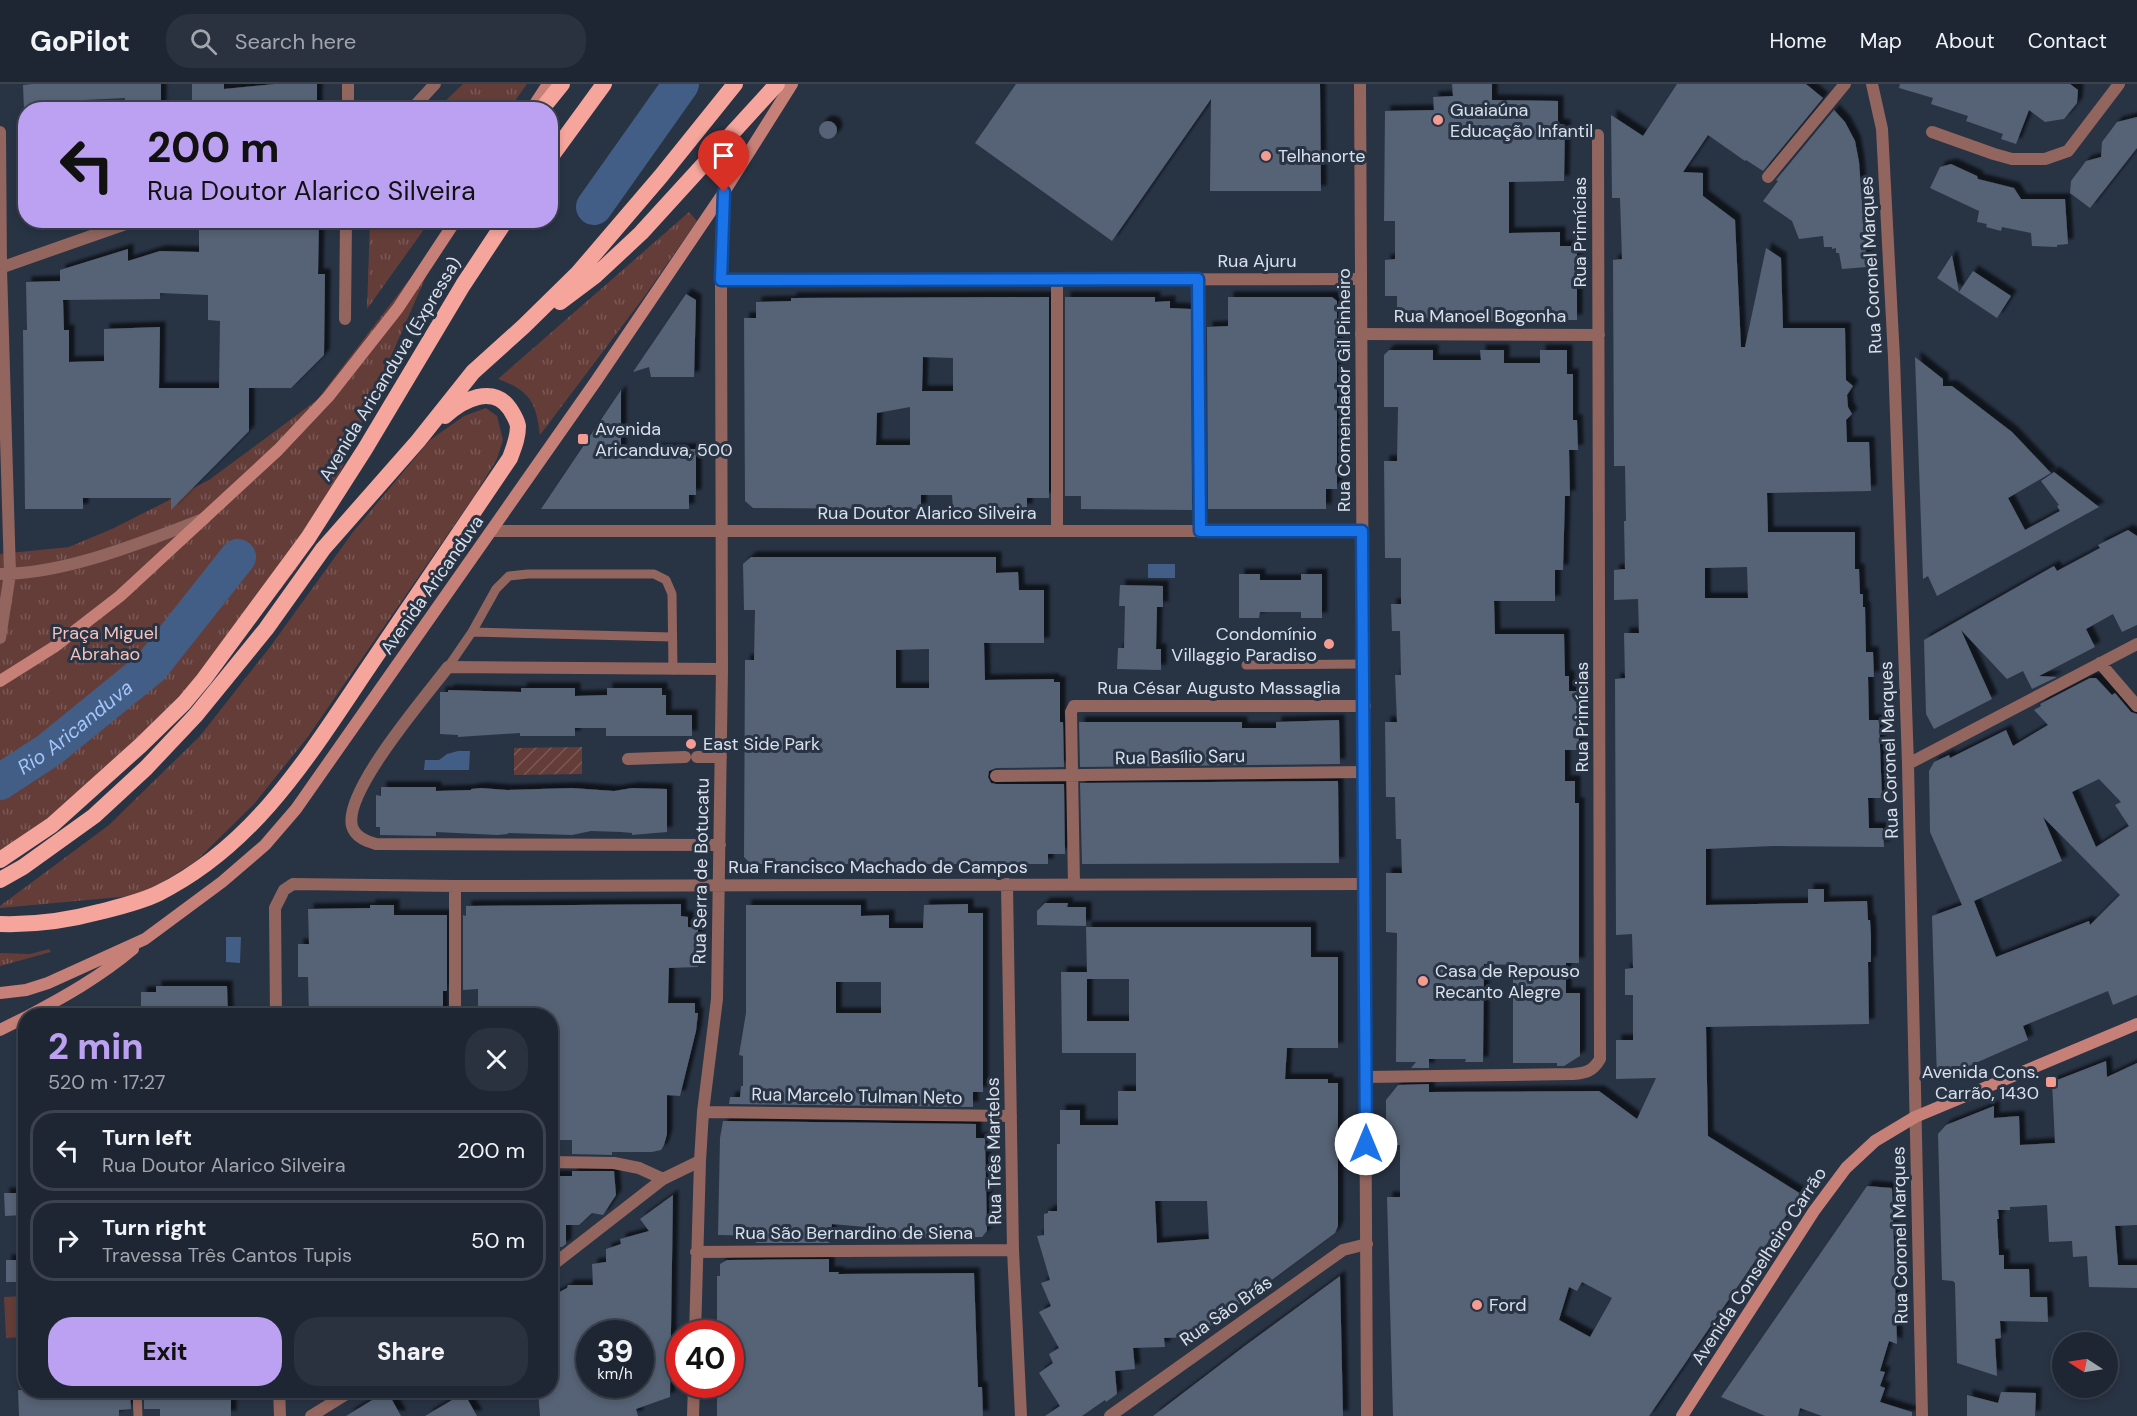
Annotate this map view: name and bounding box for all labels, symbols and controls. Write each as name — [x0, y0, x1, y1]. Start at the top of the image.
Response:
search box — [166, 14, 586, 68]
text: GoPilot — [30, 23, 130, 60]
icon: search — [187, 25, 220, 58]
text: Search here — [235, 27, 356, 56]
text: Home — [1769, 27, 1827, 55]
text: Map — [1860, 27, 1902, 55]
text: About — [1935, 27, 1995, 55]
text: Contact — [2028, 27, 2107, 55]
place label: Guaiaúna Educação Infantil — [1450, 98, 1593, 143]
marker: Guaiaúna Educação Infantil — [1431, 113, 1445, 127]
text: 200 m — [147, 120, 280, 175]
icon: left — [48, 126, 126, 204]
pin — [698, 130, 749, 192]
icon: arrive — [707, 139, 740, 172]
place label: Telhanorte — [1278, 144, 1366, 168]
marker: Telhanorte — [1259, 149, 1273, 163]
text: Rua Doutor Alarico Silveira — [147, 173, 476, 208]
street label: Rua Coronel Marques — [1854, 176, 1888, 354]
street label: Rua Primícias — [1568, 177, 1592, 287]
street label: Rua Ajuru — [1217, 249, 1297, 273]
street label: Avenida Aricanduva (Expressa) — [313, 252, 467, 486]
street label: Rua Comendador Gil Pinheiro — [1332, 268, 1356, 512]
street label: Rua Manoel Bogonha — [1394, 304, 1566, 328]
place label: Avenida Aricanduva, 500 — [595, 417, 732, 462]
marker: Avenida Aricanduva, 500 — [576, 432, 590, 446]
street label: Rua Doutor Alarico Silveira — [817, 501, 1037, 525]
street label: Avenida Aricanduva — [375, 511, 489, 659]
park label: Praça Miguel Abrahao — [52, 621, 158, 666]
place label: Condomínio Villaggio Paradiso — [1171, 622, 1317, 667]
marker: Condomínio Villaggio Paradiso — [1322, 637, 1336, 651]
street label: Rua Coronel Marques — [1874, 661, 1904, 839]
street label: Rua Primícias — [1570, 662, 1594, 772]
water label: Rio Aricanduva — [12, 674, 138, 780]
street label: Rua César Augusto Massaglia — [1097, 676, 1341, 700]
place label: East Side Park — [703, 732, 820, 756]
marker: East Side Park — [684, 737, 698, 751]
street label: Rua Basílio Saru — [1115, 744, 1245, 770]
street label: Rua Serra de Botucatu — [687, 778, 715, 964]
street label: Rua Francisco Machado de Campos — [728, 855, 1028, 879]
place label: Casa de Repouso Recanto Alegre — [1435, 959, 1580, 1004]
marker: Casa de Repouso Recanto Alegre — [1416, 974, 1430, 988]
text: 2 min — [48, 1023, 144, 1070]
button: close — [465, 1028, 528, 1091]
place label: Avenida Cons. Carrão, 1430 — [1922, 1060, 2039, 1105]
text: 520 m · 17:27 — [48, 1069, 165, 1095]
marker: Avenida Cons. Carrão, 1430 — [2044, 1075, 2058, 1089]
street label: Rua Três Martelos — [981, 1077, 1007, 1225]
street label: Rua Marcelo Tulman Neto — [751, 1082, 963, 1110]
position arrow — [1334, 1112, 1398, 1176]
text: Turn left — [102, 1123, 192, 1152]
icon: left — [51, 1134, 84, 1167]
text: 200 m — [457, 1136, 525, 1165]
street label: Rua Coronel Marques — [1886, 1146, 1914, 1324]
text: Rua Doutor Alarico Silveira — [102, 1152, 346, 1178]
street label: Avenida Conselheiro Carrão — [1686, 1163, 1832, 1369]
text: Turn right — [102, 1213, 207, 1242]
street label: Rua São Bernardino de Siena — [735, 1221, 973, 1245]
icon: right — [51, 1224, 84, 1257]
text: 50 m — [471, 1226, 525, 1255]
text: Travessa Três Cantos Tupis — [102, 1242, 352, 1268]
street label: Rua São Brás — [1175, 1270, 1277, 1352]
place label: Ford — [1489, 1293, 1527, 1317]
marker: Ford — [1470, 1298, 1484, 1312]
button: Exit — [48, 1317, 282, 1386]
button: Share — [294, 1317, 528, 1386]
speed limit sign: 40 — [666, 1320, 744, 1398]
text: 39 — [597, 1332, 633, 1371]
north arrow — [2052, 1332, 2118, 1398]
map controls — [2052, 1332, 2118, 1398]
text: km/h — [597, 1364, 633, 1384]

